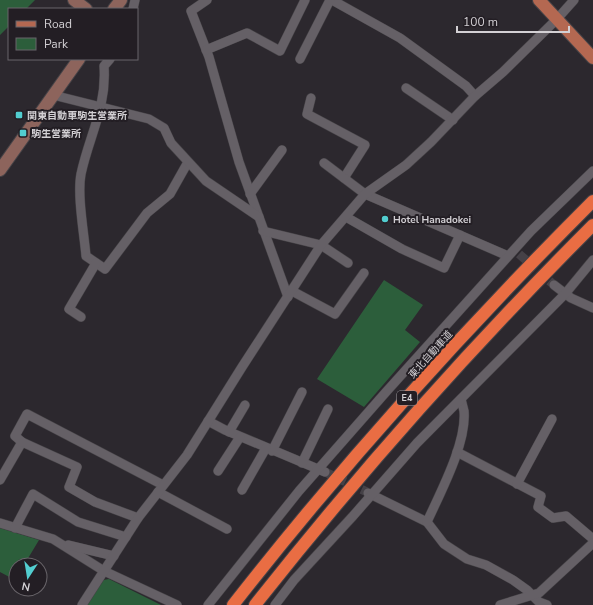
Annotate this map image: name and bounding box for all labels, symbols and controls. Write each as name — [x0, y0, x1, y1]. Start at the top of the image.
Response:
legend — [8, 8, 138, 60]
scale bar — [457, 8, 569, 34]
text: 100 m — [463, 14, 498, 30]
text: Road — [44, 16, 72, 32]
text: Park — [44, 36, 69, 52]
place label: 関東自動車駒生営業所 — [27, 109, 127, 123]
marker: 関東自動車駒生営業所 — [14, 110, 24, 120]
place label: 駒生営業所 — [31, 127, 81, 141]
marker: 駒生営業所 — [18, 128, 28, 138]
place label: Hotel Hanadokei — [393, 213, 471, 227]
marker: Hotel Hanadokei — [380, 214, 390, 224]
street label: 東北自動車道 — [405, 328, 456, 382]
road number: E4 — [397, 391, 417, 405]
north arrow — [8, 557, 48, 597]
text: N — [20, 578, 32, 594]

